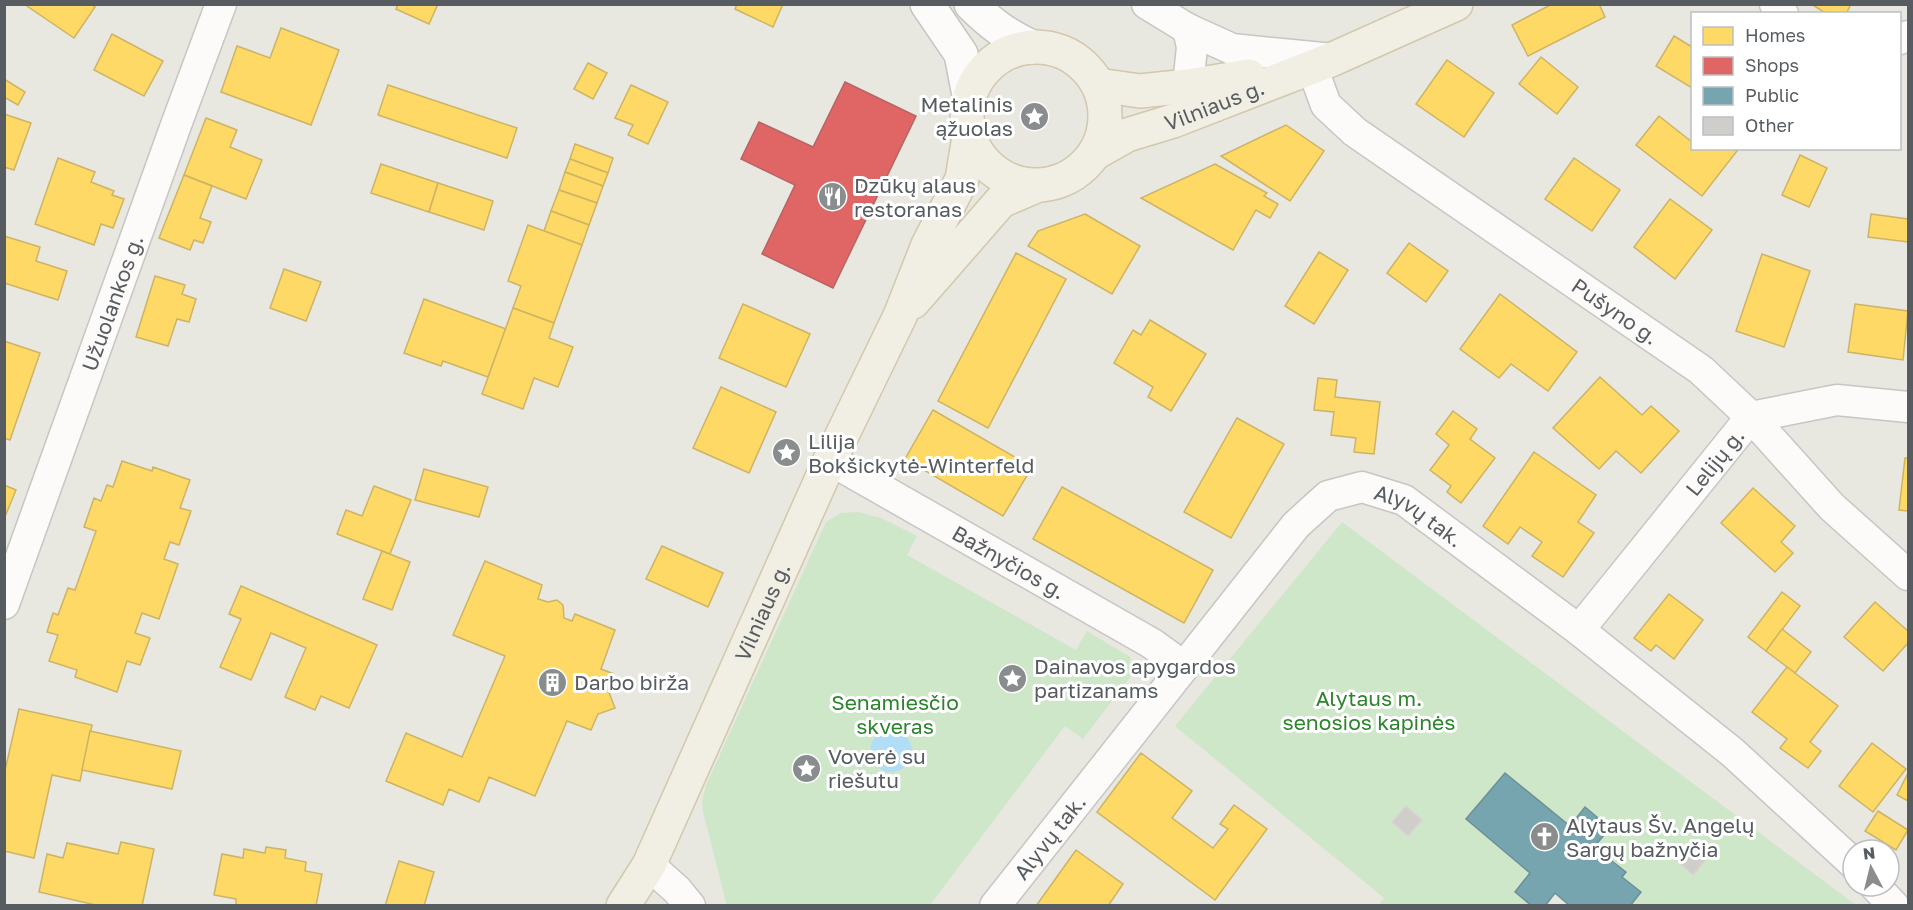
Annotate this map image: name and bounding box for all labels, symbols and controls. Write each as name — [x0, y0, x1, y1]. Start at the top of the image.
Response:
legend — [1691, 12, 1901, 150]
text: Homes — [1745, 24, 1805, 46]
text: Shops — [1745, 54, 1799, 76]
street label: Vilniaus g. — [1161, 74, 1268, 136]
text: Public — [1745, 84, 1799, 106]
place label: Metalinis ąžuolas — [920, 91, 1013, 141]
place icon: Metalinis ąžuolas — [1018, 100, 1050, 132]
text: Other — [1745, 114, 1794, 136]
place label: Dzūkų alaus restoranas — [854, 172, 976, 222]
restaurant icon: Dzūkų alaus restoranas — [817, 181, 849, 213]
street label: Užuolankos g. — [76, 231, 148, 374]
street label: Pušyno g. — [1567, 272, 1664, 350]
street label: Lelijų g. — [1680, 423, 1750, 501]
place label: Lilija Bokšickytė-Winterfeld — [808, 428, 1035, 478]
place icon: Lilija Bokšickytė-Winterfeld — [771, 437, 803, 469]
street label: Alyvų tak. — [1371, 479, 1468, 552]
street label: Bažnyčios g. — [948, 520, 1070, 604]
street label: Vilniaus g. — [729, 558, 796, 665]
place label: Dainavos apygardos partizanams — [1034, 653, 1236, 703]
place icon: Dainavos apygardos partizanams — [997, 662, 1029, 694]
building icon: Darbo birža — [537, 666, 569, 698]
place label: Darbo birža — [574, 669, 689, 695]
park label: Alytaus m. senosios kapinės — [1283, 685, 1455, 735]
park label: Senamiesčio skveras — [831, 689, 959, 739]
place label: Voverė su riešutu — [828, 743, 926, 793]
place icon: Voverė su riešutu — [791, 752, 823, 784]
street label: Alyvų tak. — [1008, 789, 1091, 885]
place label: Alytaus Šv. Angelų Sargų bažnyčia — [1566, 812, 1754, 862]
church icon: Alytaus Šv. Angelų Sargų bažnyčia — [1529, 821, 1561, 853]
north arrow — [1841, 838, 1901, 898]
text: N — [1862, 842, 1876, 864]

